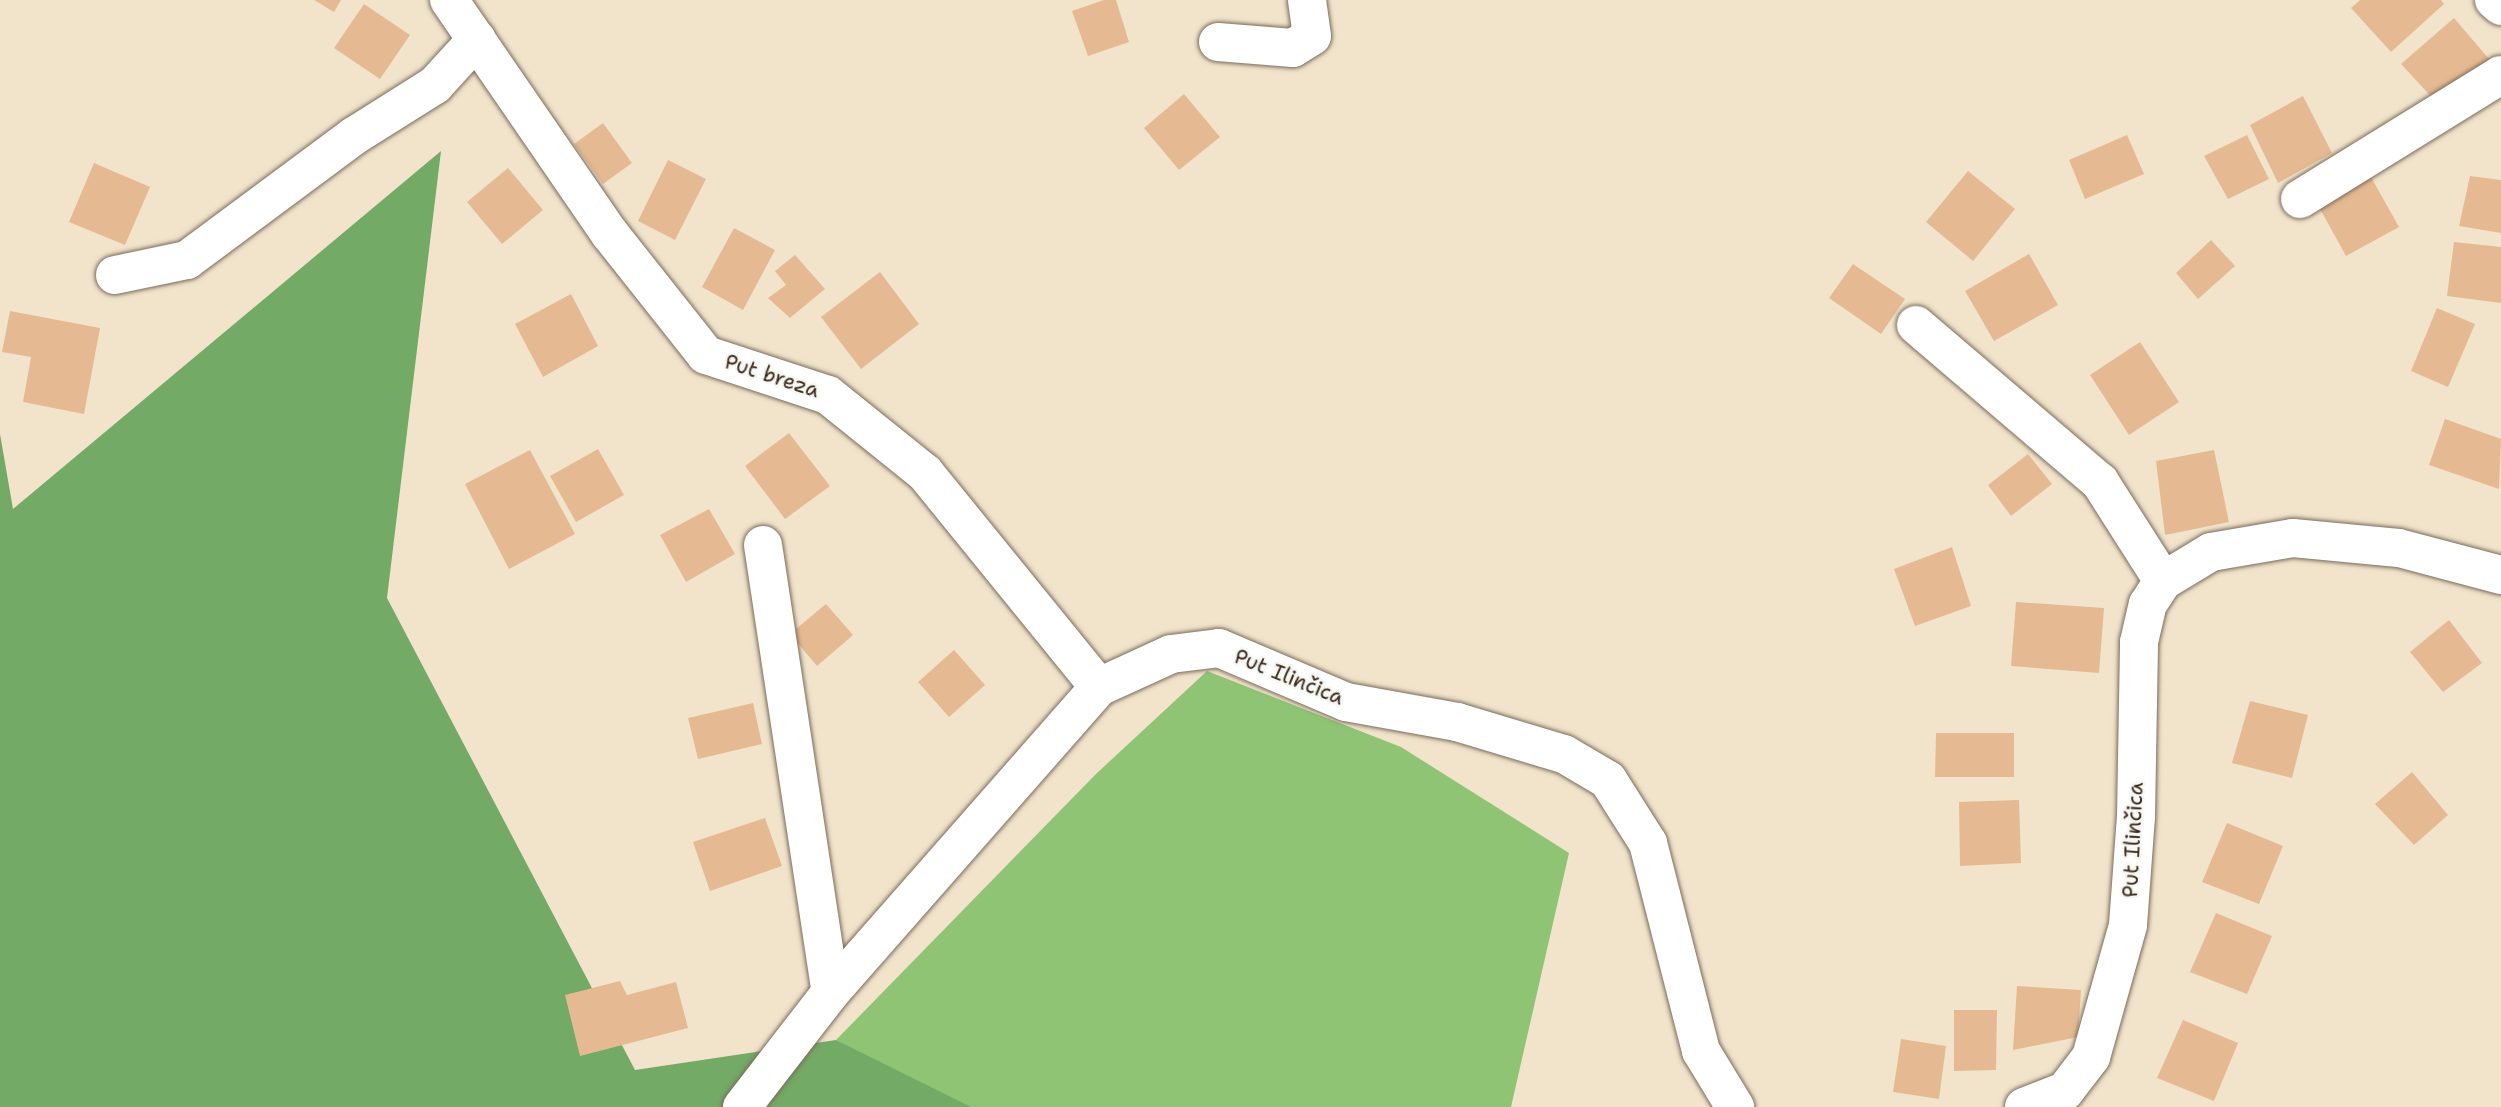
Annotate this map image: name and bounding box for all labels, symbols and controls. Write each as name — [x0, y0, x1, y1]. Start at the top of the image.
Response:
street label: Put breza — [722, 349, 822, 403]
street label: Put Ilinčica — [1231, 644, 1347, 710]
street label: Put Ilinčica — [2117, 782, 2149, 898]

